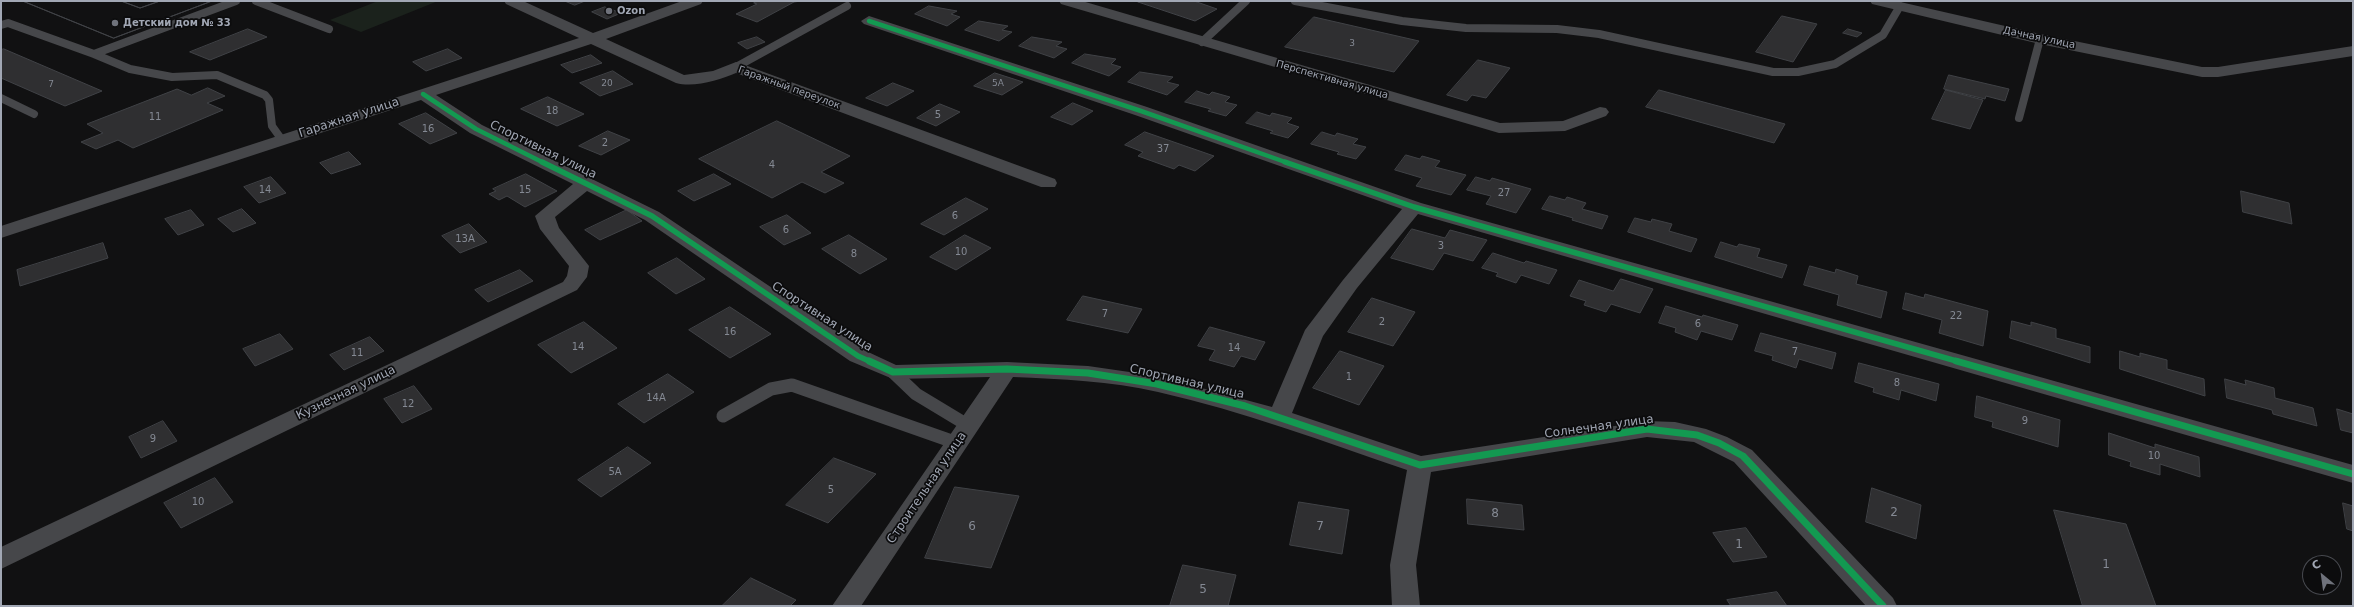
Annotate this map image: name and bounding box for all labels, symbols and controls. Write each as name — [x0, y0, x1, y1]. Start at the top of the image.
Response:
place label: Ozon — [617, 5, 645, 17]
marker: Ozon — [604, 6, 614, 16]
place label: Детский дом № 33 — [123, 17, 231, 29]
marker: Детский дом № 33 — [110, 18, 120, 28]
street label: Дачная улица — [2002, 24, 2076, 52]
house number: 3 — [1349, 39, 1355, 49]
street label: Перспективная улица — [1275, 58, 1389, 102]
street label: Гаражный переулок — [736, 64, 842, 112]
house number: 20 — [601, 79, 613, 89]
house number: 5А — [992, 79, 1004, 89]
house number: 7 — [48, 80, 54, 90]
street label: Гаражная улица — [297, 95, 401, 141]
house number: 18 — [546, 105, 558, 117]
house number: 5 — [935, 109, 941, 121]
house number: 11 — [149, 111, 161, 123]
street label: Спортивная улица — [487, 118, 599, 182]
house number: 16 — [422, 123, 434, 135]
house number: 2 — [602, 137, 608, 149]
house number: 37 — [1157, 143, 1169, 155]
house number: 4 — [769, 159, 775, 171]
house number: 14 — [259, 184, 271, 196]
house number: 15 — [519, 184, 531, 196]
house number: 27 — [1498, 187, 1510, 199]
house number: 6 — [952, 210, 958, 222]
house number: 6 — [783, 224, 789, 236]
house number: 13А — [455, 233, 475, 245]
house number: 3 — [1438, 240, 1444, 252]
house number: 10 — [955, 246, 967, 258]
house number: 8 — [851, 248, 857, 260]
street label: Спортивная улица — [769, 279, 875, 355]
house number: 7 — [1102, 308, 1108, 320]
house number: 22 — [1950, 310, 1962, 322]
house number: 2 — [1379, 316, 1385, 328]
house number: 6 — [1695, 318, 1701, 330]
house number: 16 — [724, 326, 736, 338]
house number: 14 — [572, 341, 584, 353]
house number: 14 — [1228, 342, 1240, 354]
house number: 7 — [1792, 346, 1798, 358]
house number: 11 — [351, 347, 363, 359]
street label: Спортивная улица — [1128, 362, 1246, 402]
street label: Кузнечная улица — [294, 363, 398, 423]
house number: 1 — [1346, 371, 1352, 383]
house number: 8 — [1894, 377, 1900, 389]
house number: 14А — [646, 392, 666, 404]
house number: 12 — [402, 398, 414, 410]
street label: Солнечная улица — [1544, 412, 1654, 442]
house number: 9 — [2022, 415, 2028, 427]
street label: Строительная улица — [884, 429, 970, 547]
house number: 9 — [150, 433, 156, 445]
house number: 10 — [2148, 450, 2160, 462]
house number: 5А — [608, 466, 622, 478]
house number: 5 — [828, 484, 834, 496]
house number: 10 — [192, 496, 204, 508]
house number: 2 — [1890, 506, 1898, 520]
house number: 8 — [1491, 507, 1499, 521]
house number: 6 — [968, 520, 976, 534]
house number: 7 — [1316, 520, 1324, 534]
house number: 1 — [1735, 538, 1743, 552]
north arrow — [2302, 555, 2342, 595]
text: С — [2310, 557, 2323, 573]
house number: 1 — [2102, 558, 2110, 572]
house number: 5 — [1199, 583, 1207, 597]

